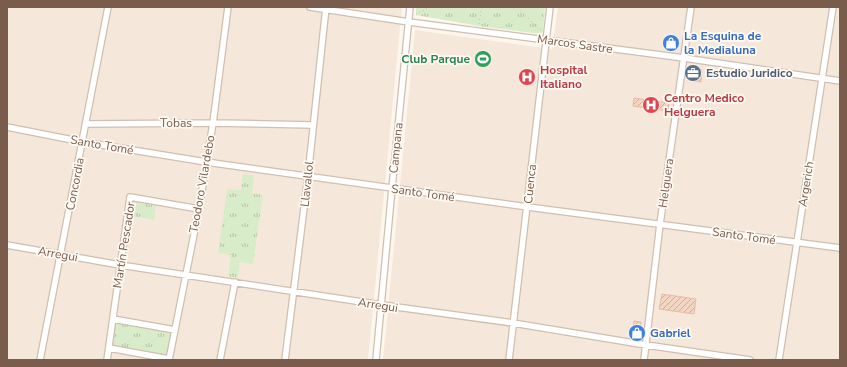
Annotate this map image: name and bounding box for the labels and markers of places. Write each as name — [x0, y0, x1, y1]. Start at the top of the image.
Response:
place label: La Esquina de la Medialuna — [684, 28, 762, 58]
shop icon: La Esquina de la Medialuna — [661, 33, 681, 53]
sports icon: Club Parque — [473, 49, 493, 69]
place label: Club Parque — [401, 51, 470, 67]
place label: Hospital Italiano — [540, 62, 587, 92]
office icon: Estudio Juridico — [683, 63, 703, 83]
place label: Estudio Juridico — [706, 65, 793, 81]
hospital icon: Hospital Italiano — [517, 67, 537, 87]
place label: Centro Medico Helguera — [664, 90, 744, 120]
hospital icon: Centro Medico Helguera — [641, 95, 661, 115]
shop icon: Gabriel — [627, 323, 647, 343]
place label: Gabriel — [650, 325, 691, 341]

